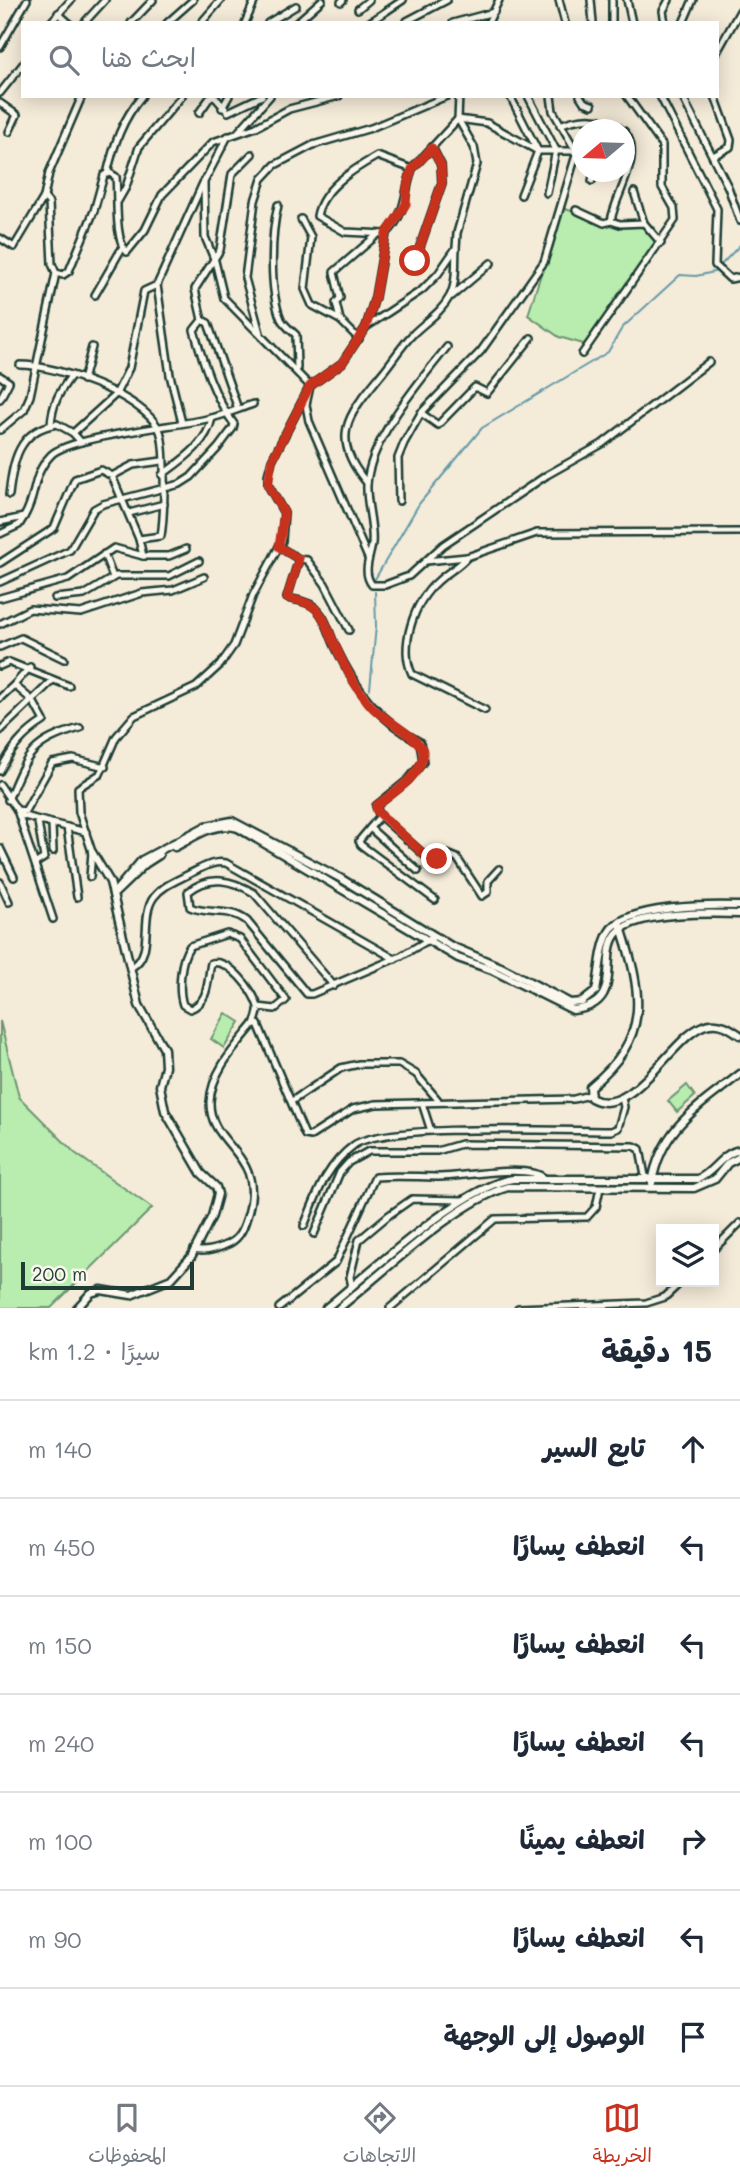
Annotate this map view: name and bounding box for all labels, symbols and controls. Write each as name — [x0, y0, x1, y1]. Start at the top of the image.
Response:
search box — [21, 21, 719, 98]
text: ابحث هنا — [101, 40, 196, 74]
icon: search — [45, 41, 83, 79]
north arrow — [572, 119, 635, 182]
route start — [399, 245, 430, 276]
route end — [421, 843, 452, 874]
map controls — [656, 1224, 719, 1287]
button: layers — [656, 1224, 719, 1287]
scale bar — [21, 1259, 194, 1291]
text: 200 m — [32, 1261, 87, 1286]
text: 15 دقيقة — [601, 1330, 712, 1370]
text: سيرًا · 1.2 km — [28, 1336, 161, 1366]
text: تابع السير — [543, 1430, 645, 1464]
icon: ahead — [674, 1430, 712, 1468]
text: 140 m — [28, 1434, 92, 1464]
text: انعطف يسارًا — [513, 1528, 645, 1562]
icon: left — [674, 1528, 712, 1566]
text: 450 m — [28, 1532, 95, 1562]
text: انعطف يسارًا — [513, 1626, 645, 1660]
icon: left — [674, 1626, 712, 1664]
text: 150 m — [28, 1630, 92, 1660]
text: انعطف يسارًا — [513, 1724, 645, 1758]
icon: left — [674, 1724, 712, 1762]
text: 240 m — [28, 1728, 94, 1758]
text: انعطف يمينًا — [520, 1822, 645, 1856]
icon: right — [674, 1822, 712, 1860]
text: 100 m — [28, 1826, 92, 1856]
text: انعطف يسارًا — [513, 1920, 645, 1954]
icon: left — [674, 1920, 712, 1958]
text: 90 m — [28, 1924, 82, 1954]
text: الوصول إلى الوجهة — [443, 2018, 645, 2052]
icon: arrive — [674, 2018, 712, 2056]
tab: المحفوظات — [88, 2099, 166, 2172]
tab: الاتجاهات — [343, 2099, 416, 2172]
tab: الخريطة — [593, 2099, 652, 2172]

